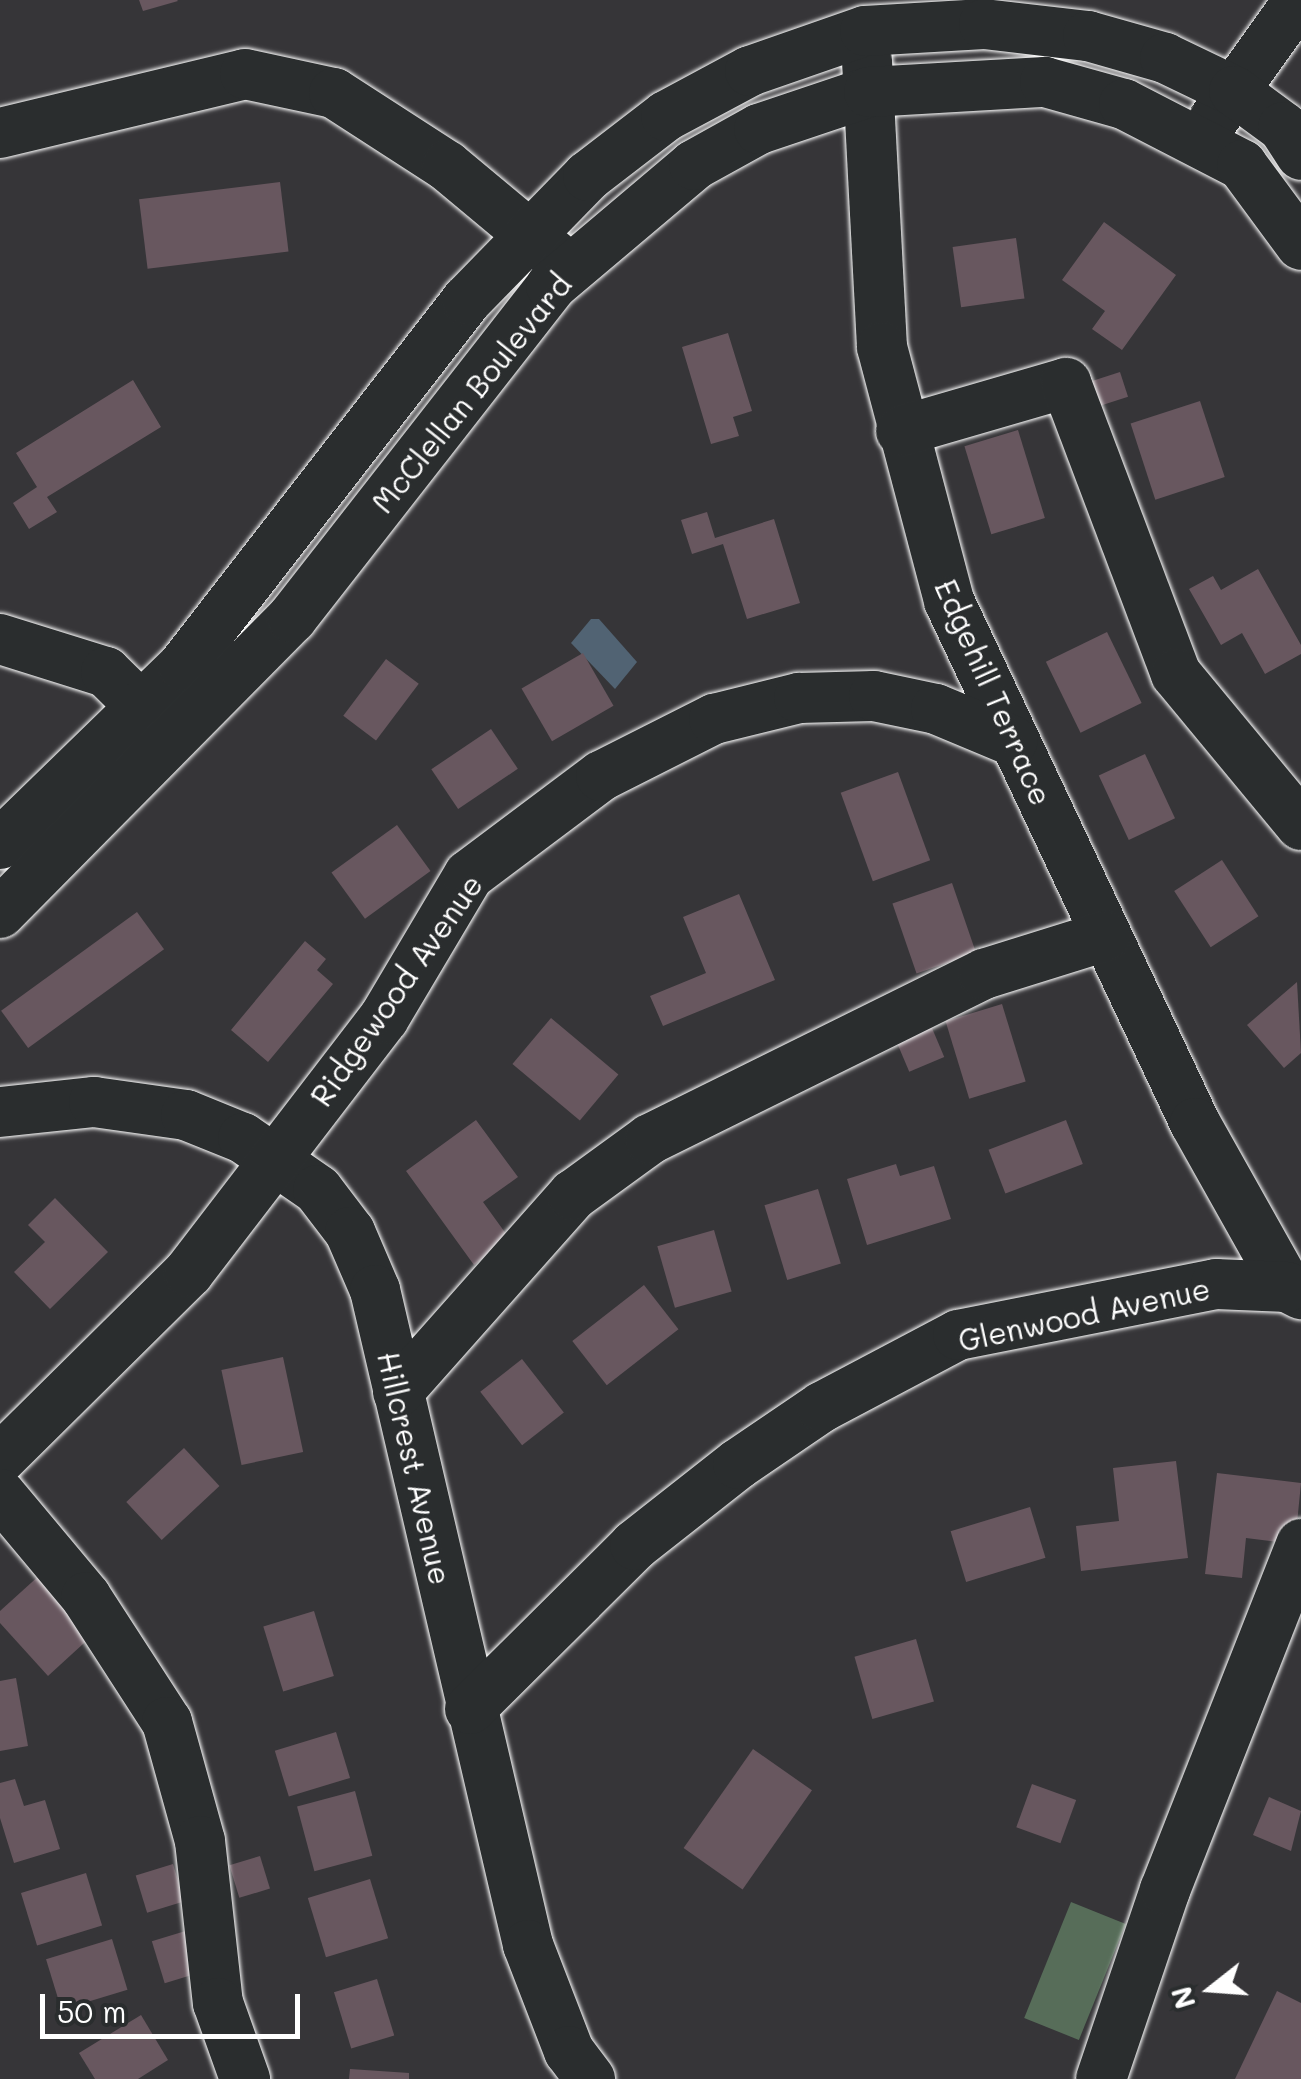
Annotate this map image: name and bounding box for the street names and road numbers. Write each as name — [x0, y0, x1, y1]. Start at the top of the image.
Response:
street label: McClellan Boulevard — [364, 266, 578, 520]
street label: Edgehill Terrace — [928, 574, 1060, 810]
street label: Ridgewood Avenue — [302, 867, 490, 1113]
street label: Glenwood Avenue — [955, 1270, 1213, 1358]
street label: Hillcrest Avenue — [371, 1348, 459, 1588]

